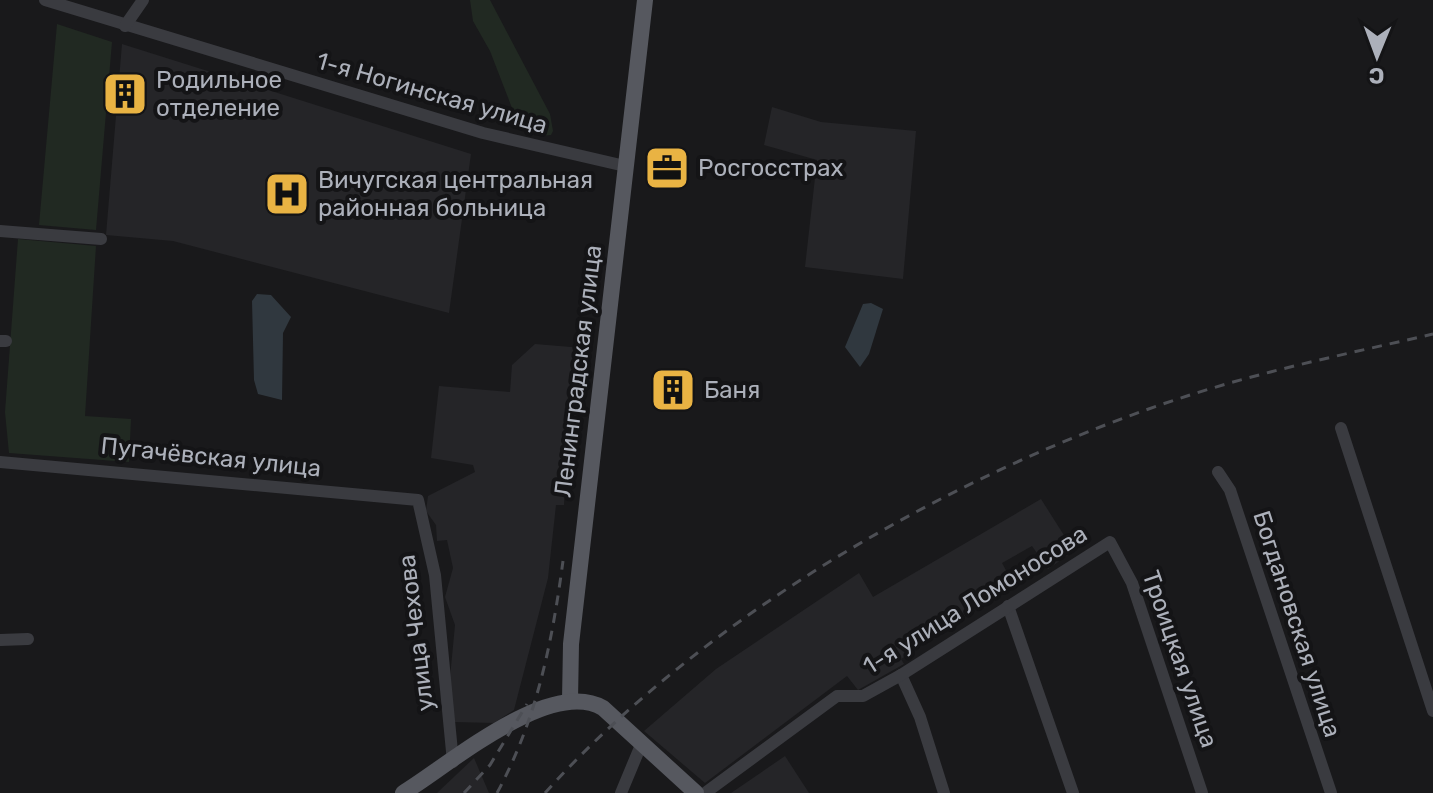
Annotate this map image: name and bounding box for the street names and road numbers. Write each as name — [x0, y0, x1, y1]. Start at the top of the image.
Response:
street label: 1-я Ногинская улица — [313, 47, 551, 139]
street label: Ленинградская улица — [549, 243, 607, 499]
street label: Пугачёвская улица — [99, 432, 323, 482]
street label: Богдановская улица — [1247, 507, 1347, 741]
street label: 1-я улица Ломоносова — [858, 520, 1092, 680]
street label: улица Чехова — [393, 553, 439, 713]
street label: Троицкая улица — [1137, 567, 1223, 751]

